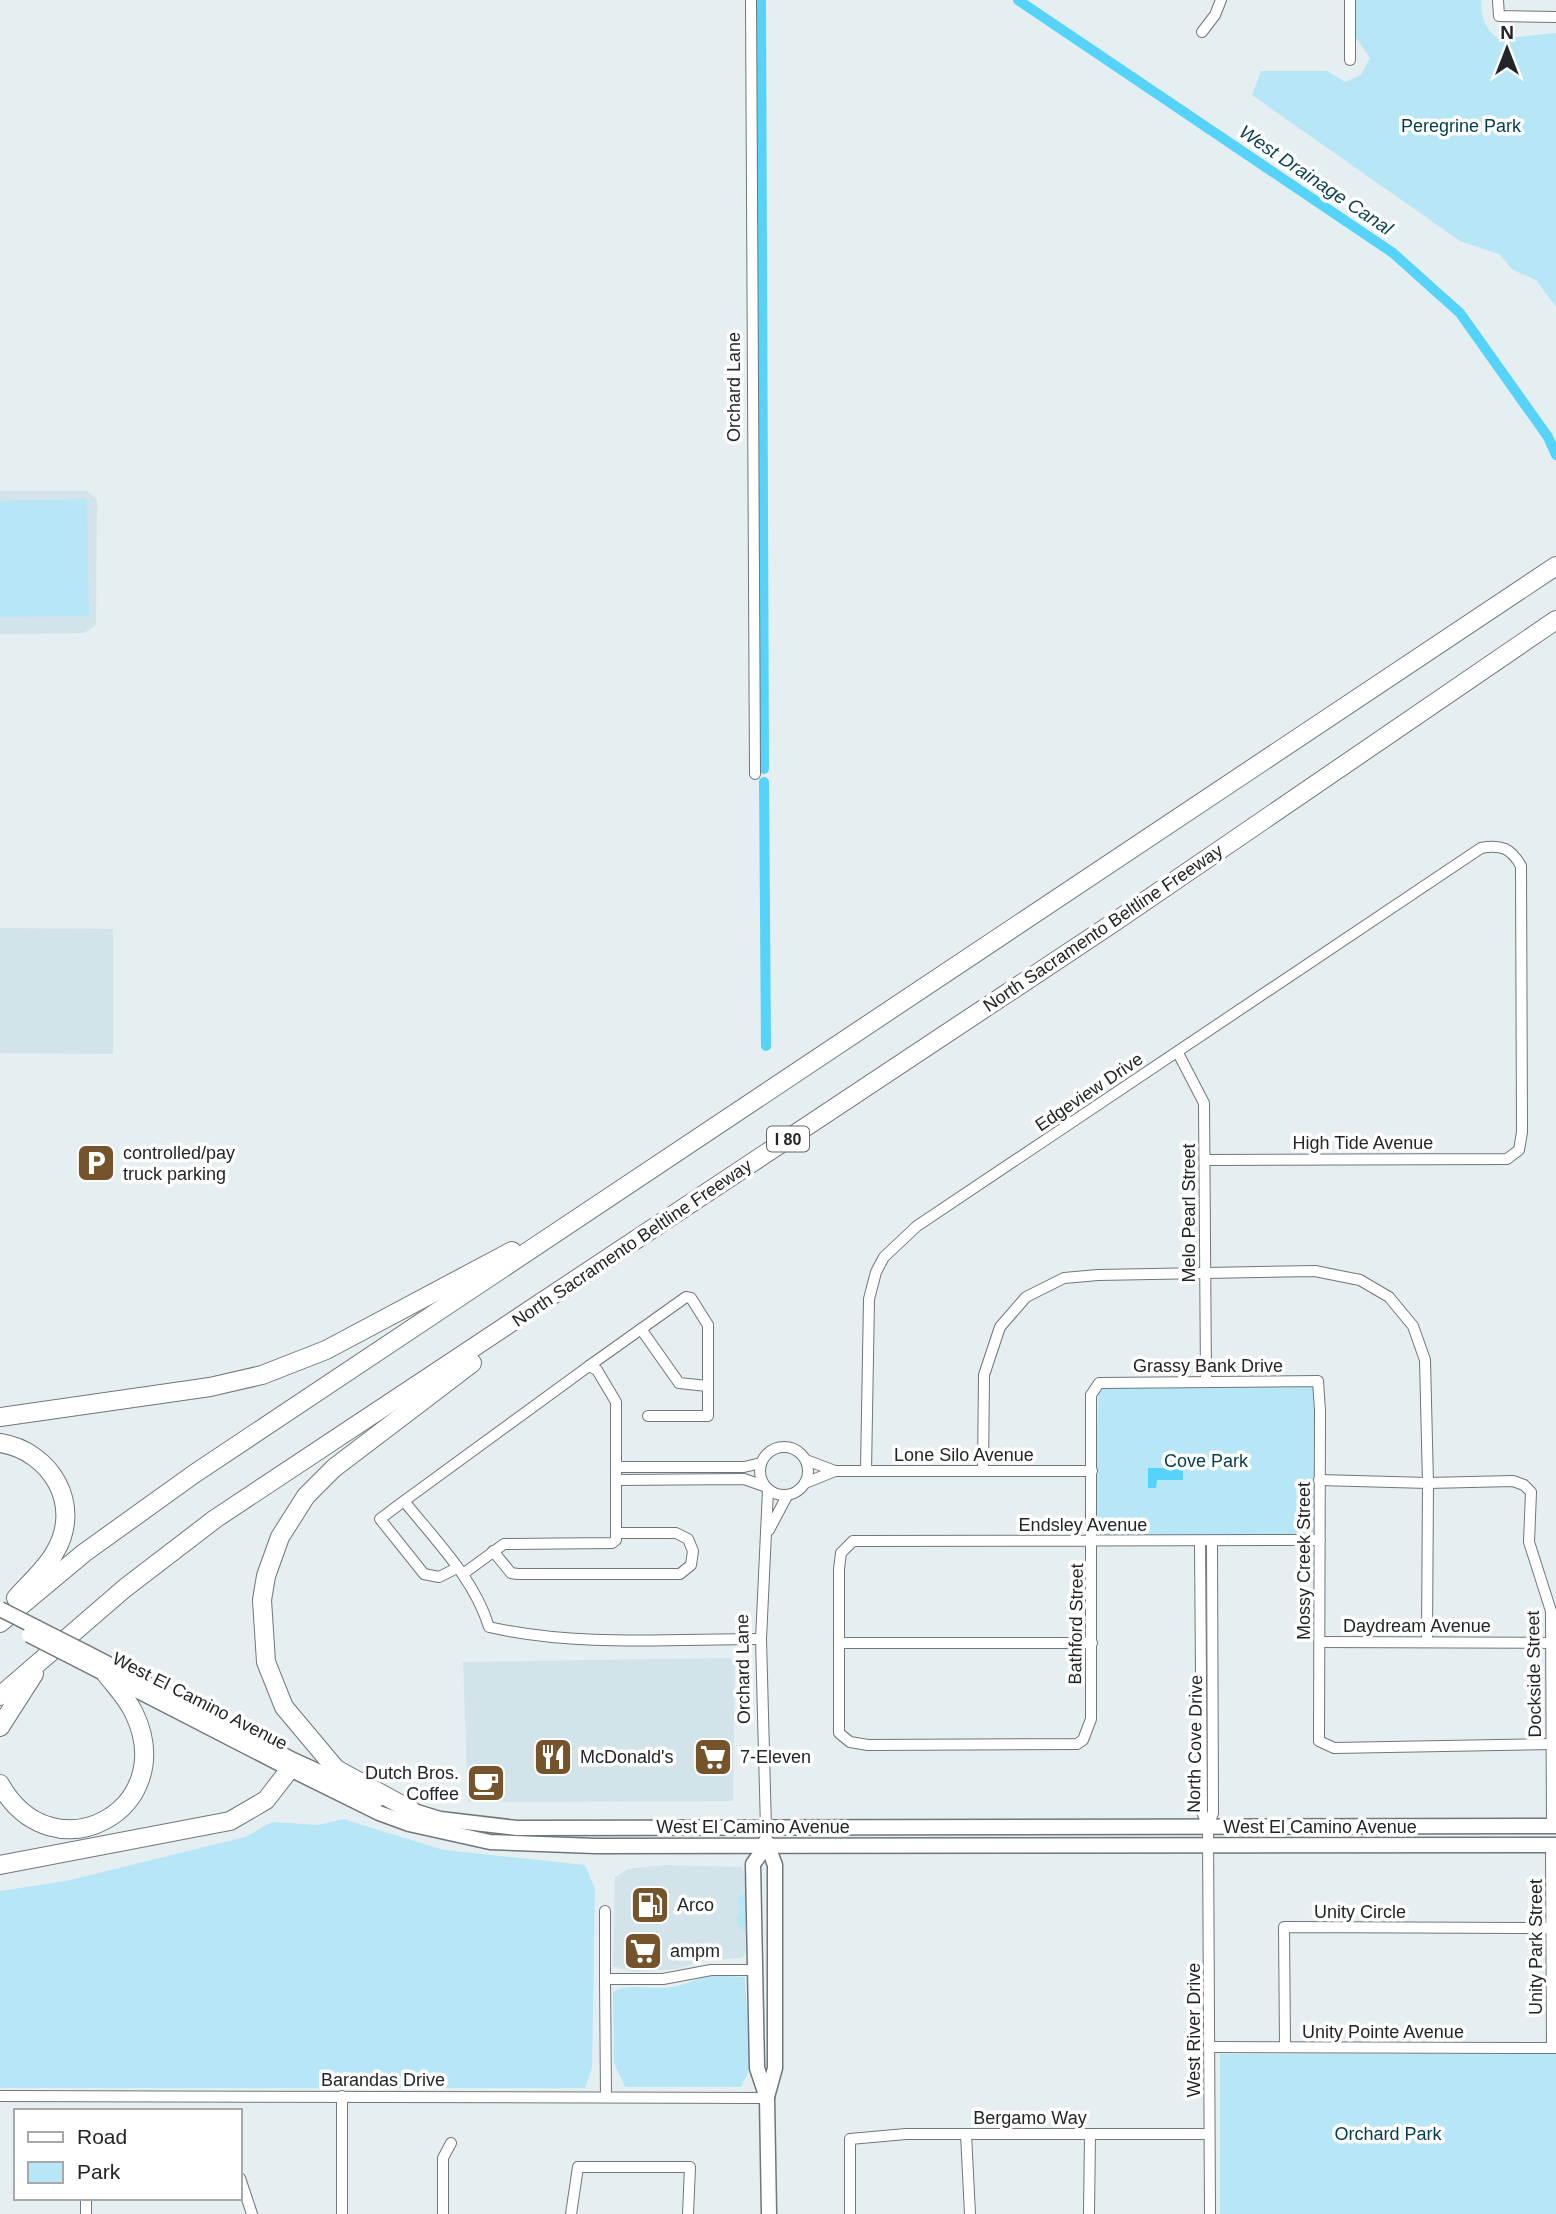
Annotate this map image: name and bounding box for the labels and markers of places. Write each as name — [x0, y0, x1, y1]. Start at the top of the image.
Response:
parking icon: controlled/pay truck parking — [75, 1142, 117, 1184]
place label: controlled/pay truck parking — [123, 1143, 235, 1184]
restaurant icon: McDonald's — [532, 1736, 574, 1778]
supermarket icon: 7-Eleven — [692, 1736, 734, 1778]
place label: McDonald's — [580, 1747, 673, 1767]
place label: 7-Eleven — [740, 1747, 811, 1767]
cafe icon: Dutch Bros. Coffee — [465, 1762, 507, 1804]
place label: Dutch Bros. Coffee — [365, 1763, 459, 1804]
fuel station icon: Arco — [629, 1884, 671, 1926]
place label: Arco — [677, 1895, 714, 1915]
supermarket icon: ampm — [622, 1930, 664, 1972]
place label: ampm — [670, 1941, 720, 1961]

